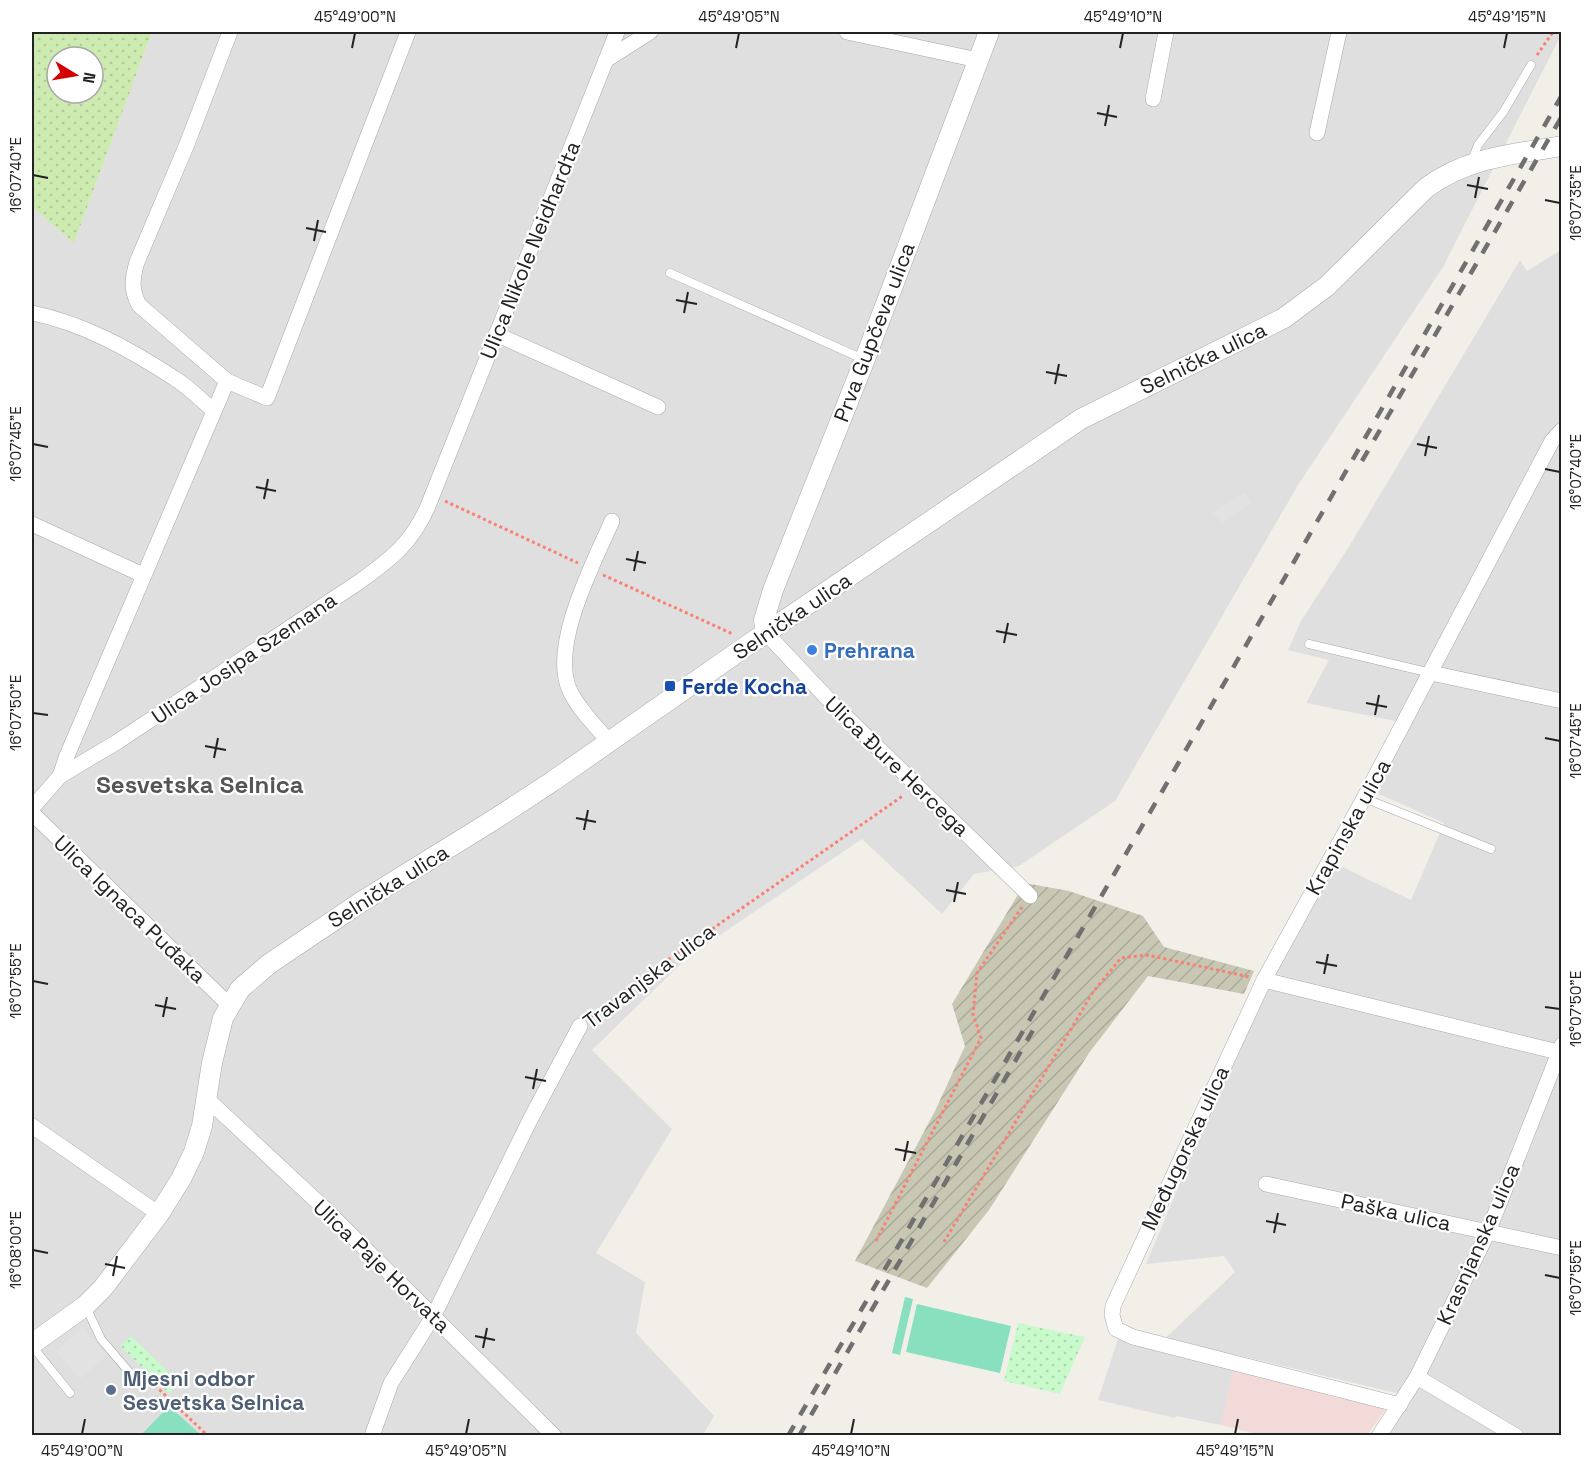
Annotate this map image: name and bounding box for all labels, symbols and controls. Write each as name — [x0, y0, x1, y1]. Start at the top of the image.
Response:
text: 45°49'00"N — [314, 7, 396, 26]
text: 45°49'05"N — [698, 7, 780, 26]
text: 45°49'10"N — [1084, 7, 1162, 26]
text: 45°49'15"N — [1468, 7, 1546, 26]
north arrow — [45, 45, 105, 105]
text: N — [78, 70, 101, 85]
text: 16°07'40"E — [6, 137, 25, 213]
street label: Ulica Nikole Neidhardta — [474, 137, 586, 363]
text: 16°07'35"E — [1566, 165, 1585, 241]
street label: Prva Gupčeva ulica — [827, 238, 921, 426]
street label: Selnička ulica — [1135, 316, 1271, 400]
text: 16°07'45"E — [6, 406, 25, 482]
text: 16°07'40"E — [1566, 434, 1585, 510]
street label: Selnička ulica — [728, 566, 856, 666]
street label: Ulica Josipa Szemana — [146, 586, 342, 730]
place label: Prehrana — [824, 637, 915, 664]
marker: Prehrana — [805, 643, 819, 657]
place label: Ferde Kocha — [682, 673, 807, 700]
text: 16°07'50"E — [6, 675, 25, 751]
marker: Ferde Kocha — [663, 679, 677, 693]
street label: Ulica Đure Hercega — [819, 690, 975, 842]
text: 16°07'45"E — [1566, 703, 1585, 779]
street label: Krapinska ulica — [1300, 754, 1396, 900]
district label: Sesvetska Selnica — [96, 769, 304, 800]
street label: Ulica Ignaca Puđaka — [48, 829, 212, 989]
street label: Selnička ulica — [323, 838, 453, 934]
street label: Travanjska ulica — [578, 918, 720, 1034]
text: 16°07'55"E — [6, 943, 25, 1019]
text: 16°07'50"E — [1566, 971, 1585, 1047]
street label: Međugorska ulica — [1135, 1061, 1235, 1235]
street label: Krasnjanska ulica — [1430, 1159, 1526, 1329]
street label: Paška ulica — [1339, 1187, 1453, 1237]
street label: Ulica Paje Horvata — [308, 1194, 456, 1338]
text: 16°08'00"E — [6, 1211, 25, 1289]
text: 16°07'55"E — [1566, 1240, 1585, 1316]
place label: Mjesni odbor Sesvetska Selnica — [123, 1365, 305, 1416]
marker: Mjesni odbor Sesvetska Selnica — [104, 1383, 118, 1397]
text: 45°49'00"N — [41, 1441, 123, 1460]
text: 45°49'05"N — [425, 1441, 507, 1460]
text: 45°49'10"N — [812, 1441, 890, 1460]
text: 45°49'15"N — [1196, 1441, 1274, 1460]

